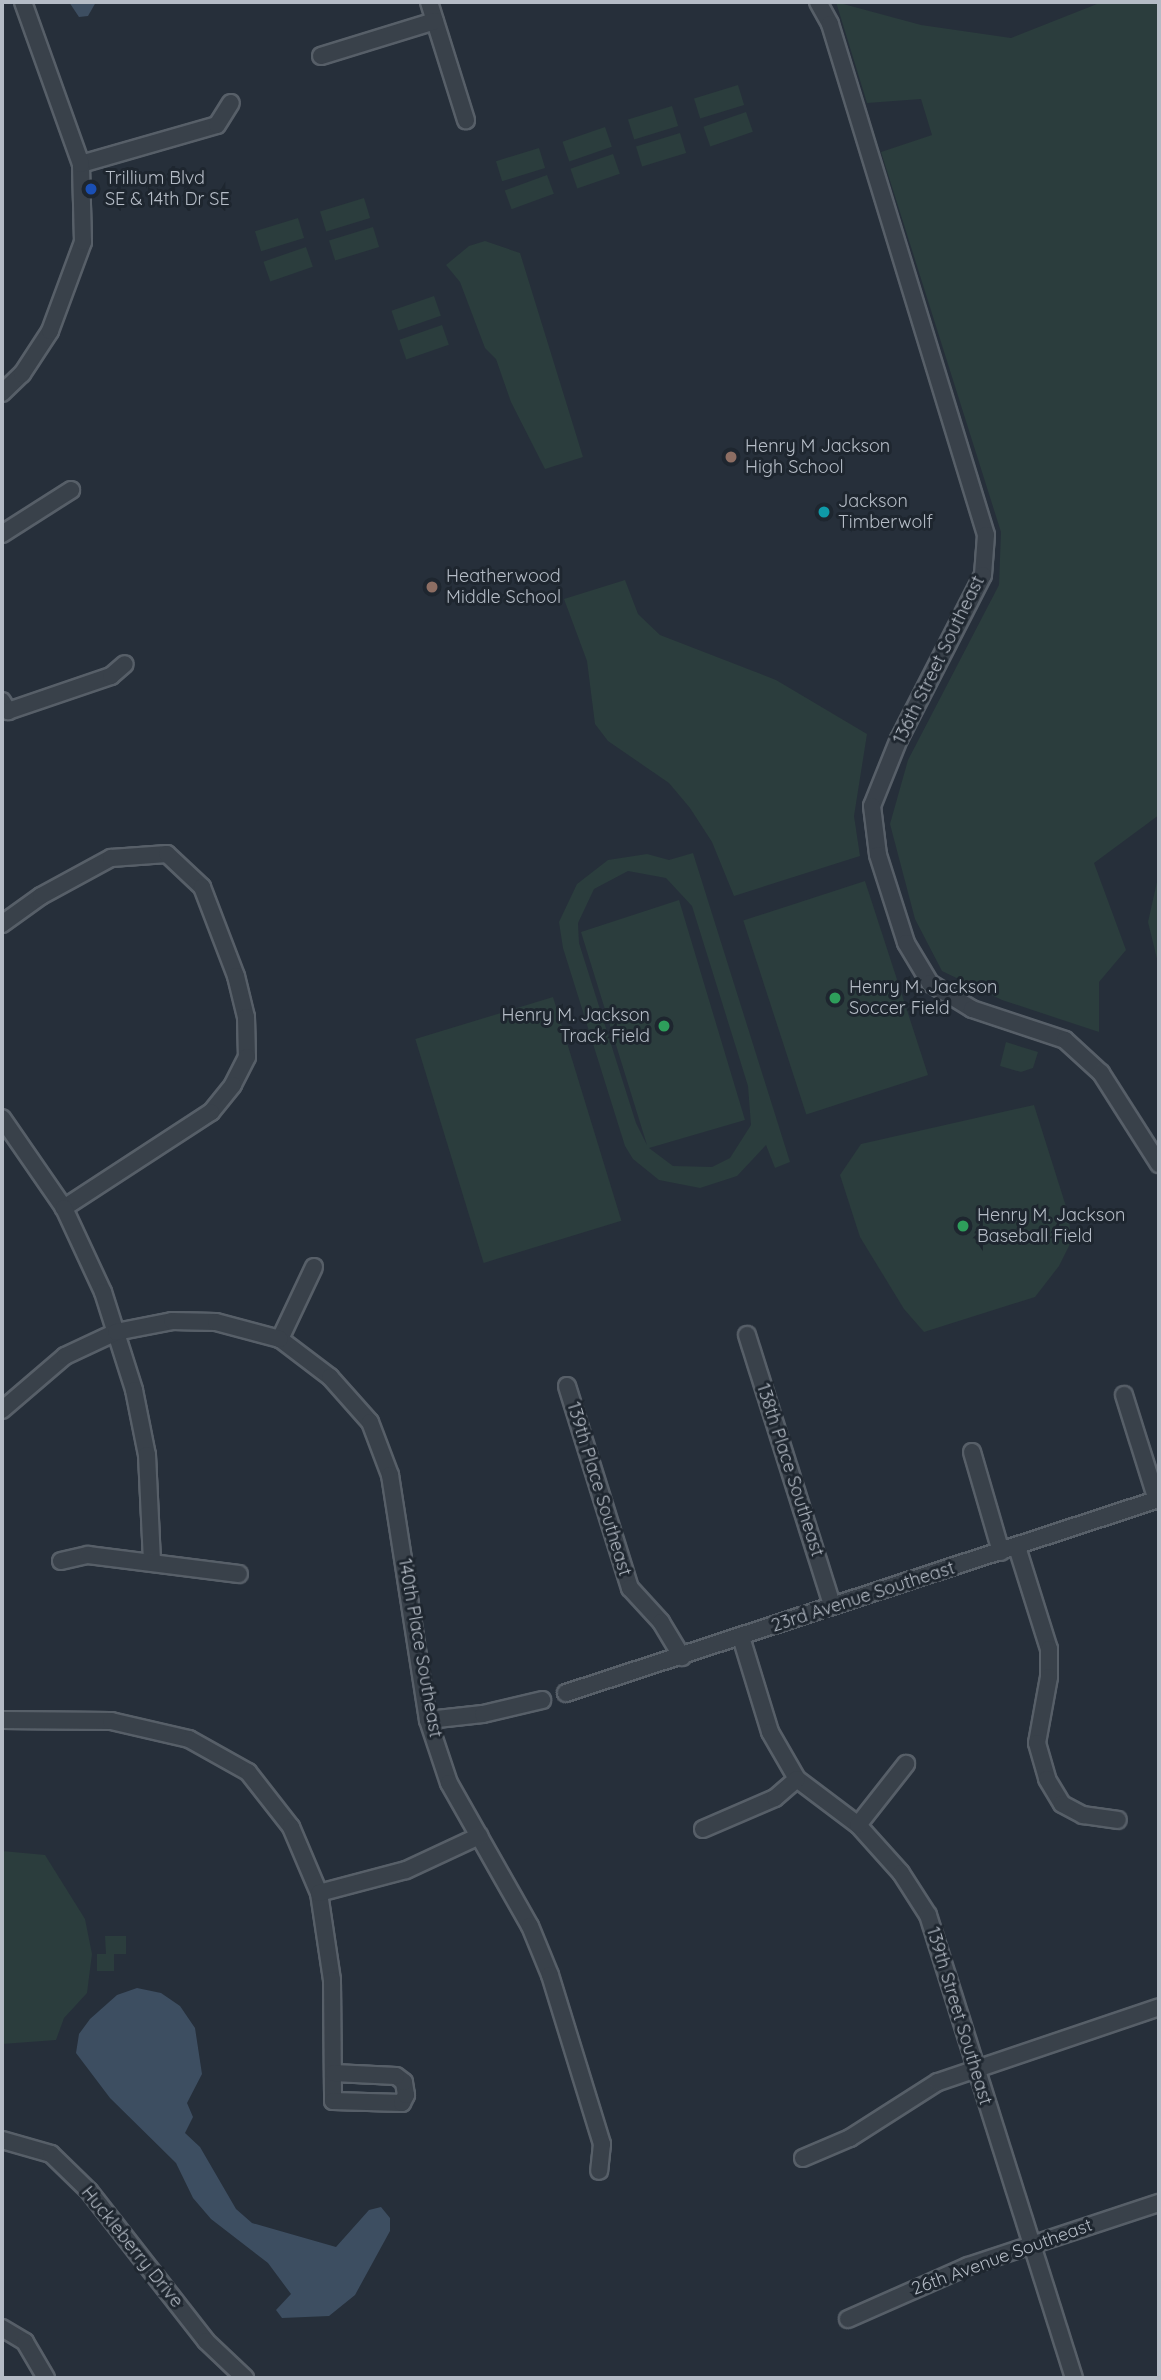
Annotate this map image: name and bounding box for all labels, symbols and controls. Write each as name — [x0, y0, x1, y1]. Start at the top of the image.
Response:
place label: Trillium Blvd SE & 14th Dr SE — [105, 168, 230, 210]
marker: Trillium Blvd SE & 14th Dr SE — [83, 181, 99, 197]
place label: Henry M Jackson High School — [745, 436, 890, 478]
marker: Henry M Jackson High School — [723, 449, 739, 465]
place label: Jackson Timberwolf — [838, 491, 933, 534]
marker: Jackson Timberwolf — [816, 504, 832, 520]
place label: Heatherwood Middle School — [446, 566, 561, 608]
street label: 136th Street Southeast — [889, 572, 989, 748]
marker: Heatherwood Middle School — [424, 579, 440, 595]
place label: Henry M. Jackson Soccer Field — [849, 977, 997, 1020]
marker: Henry M. Jackson Soccer Field — [827, 990, 843, 1006]
place label: Henry M. Jackson Track Field — [502, 1005, 650, 1048]
marker: Henry M. Jackson Track Field — [656, 1018, 672, 1034]
place label: Henry M. Jackson Baseball Field — [977, 1205, 1125, 1248]
marker: Henry M. Jackson Baseball Field — [955, 1218, 971, 1234]
street label: 138th Place Southeast — [752, 1381, 828, 1559]
street label: 139th Place Southeast — [562, 1399, 636, 1579]
street label: 140th Place Southeast — [394, 1557, 446, 1739]
street label: 23rd Avenue Southeast — [769, 1557, 957, 1637]
street label: 139th Street Southeast — [922, 1925, 996, 2107]
street label: Huckleberry Drive — [77, 2182, 187, 2312]
street label: 26th Avenue Southeast — [909, 2214, 1095, 2300]

